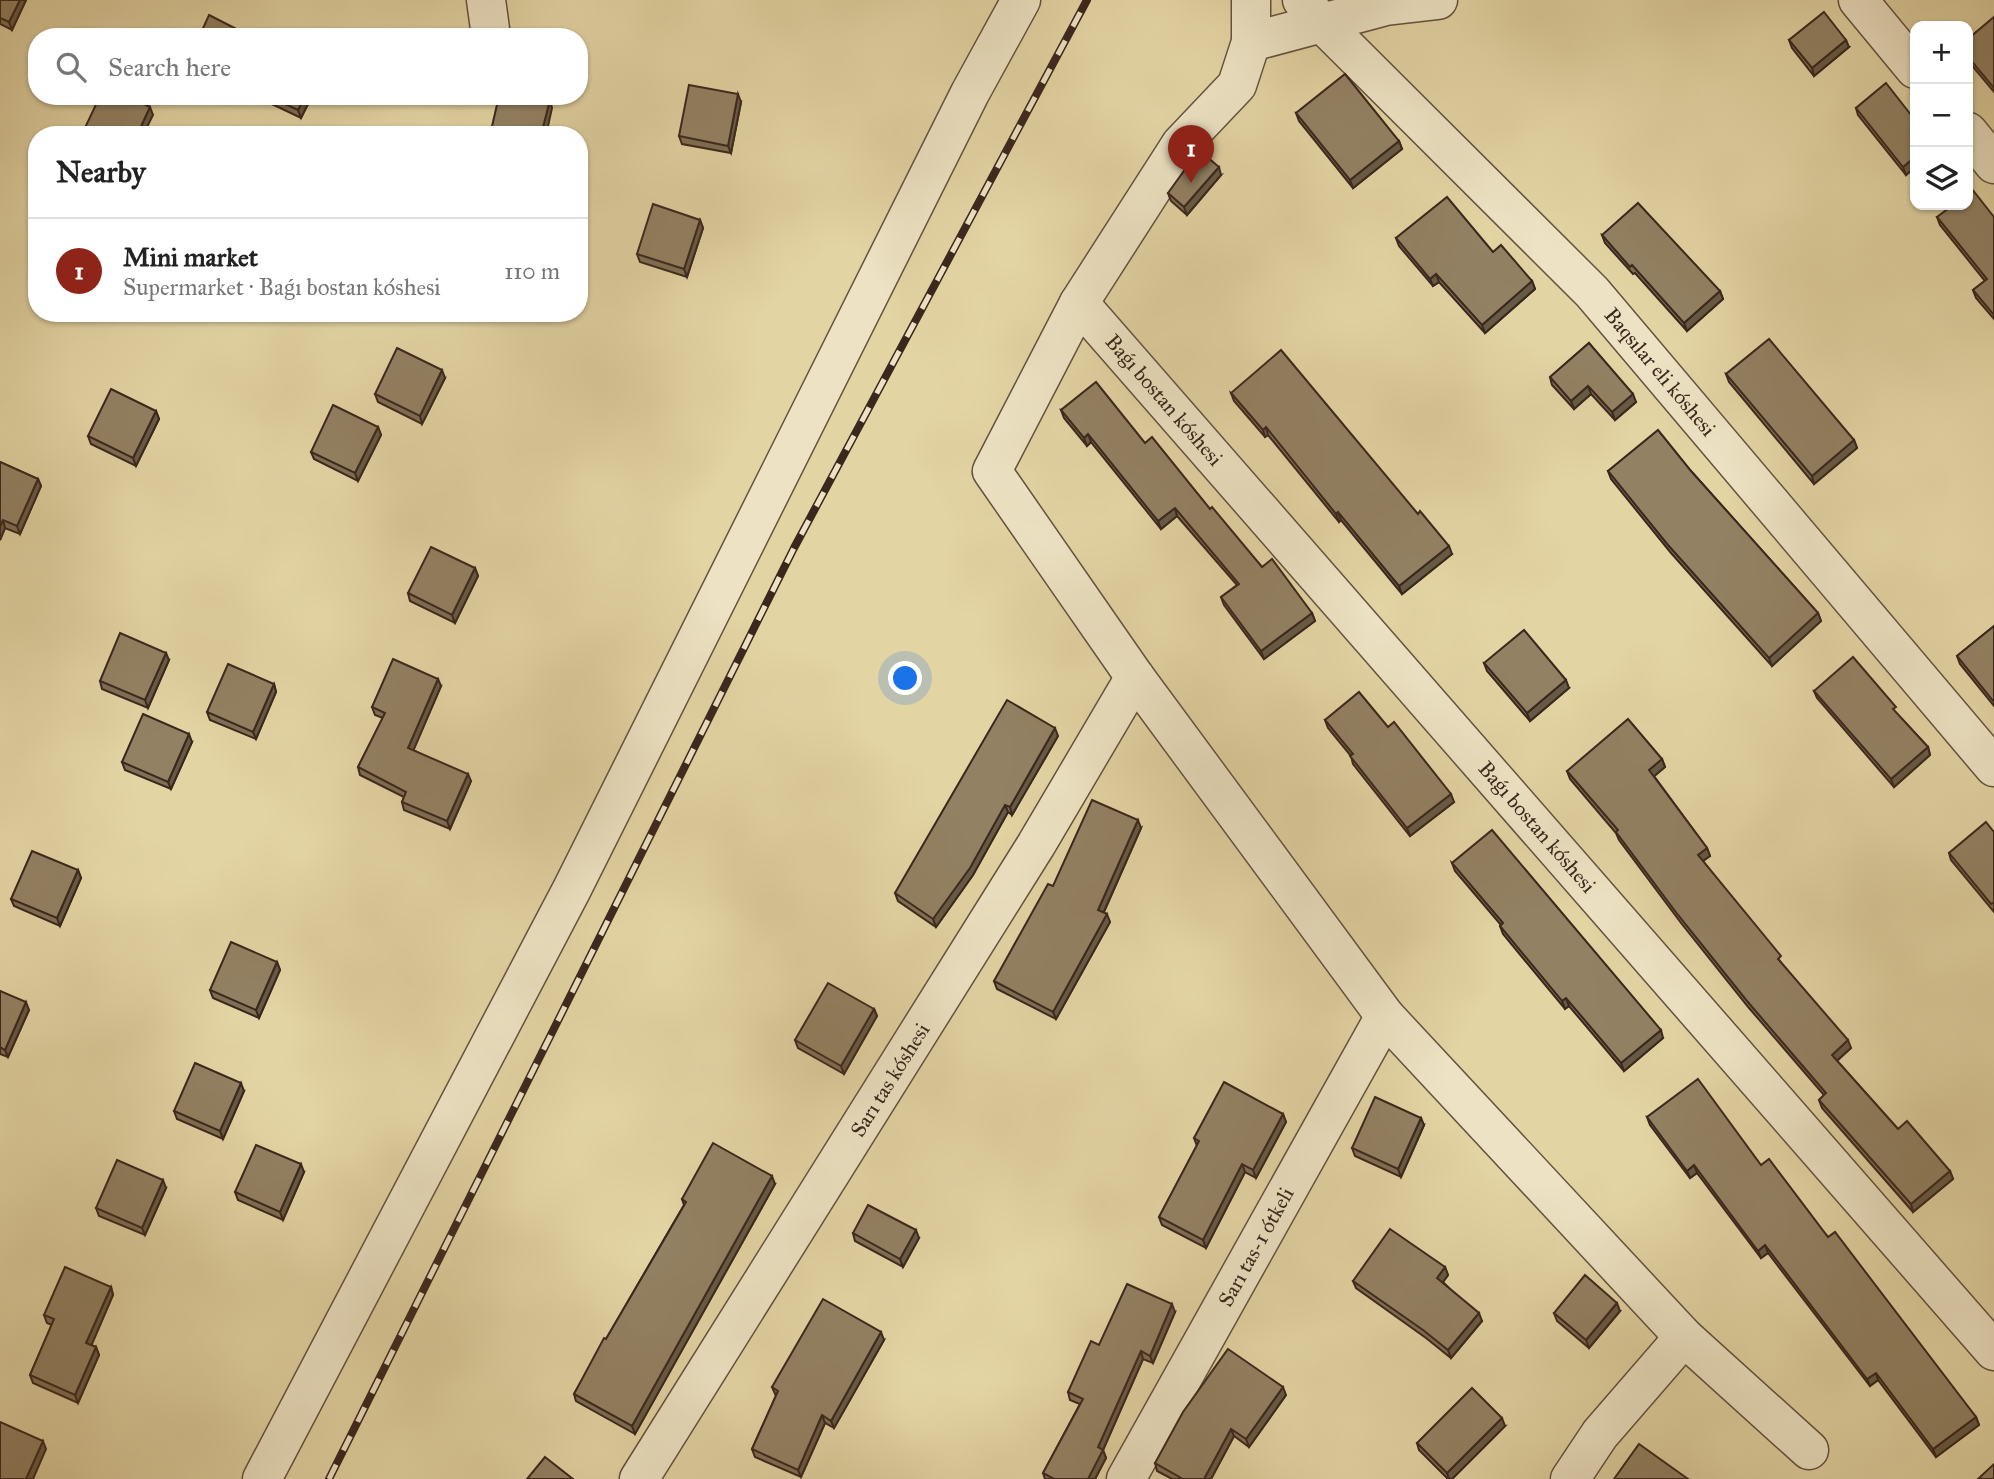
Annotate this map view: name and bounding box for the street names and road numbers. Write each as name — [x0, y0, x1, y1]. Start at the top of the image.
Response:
street label: Baqsılar eli kóshesi — [1599, 303, 1721, 442]
street label: Baǵı bostan kóshesi — [1100, 329, 1228, 471]
street label: Baǵı bostan kóshesi — [1473, 756, 1601, 898]
street label: Sarı tas kóshesi — [845, 1018, 935, 1142]
street label: Sarı tas-1 ótkeli — [1213, 1183, 1300, 1311]

